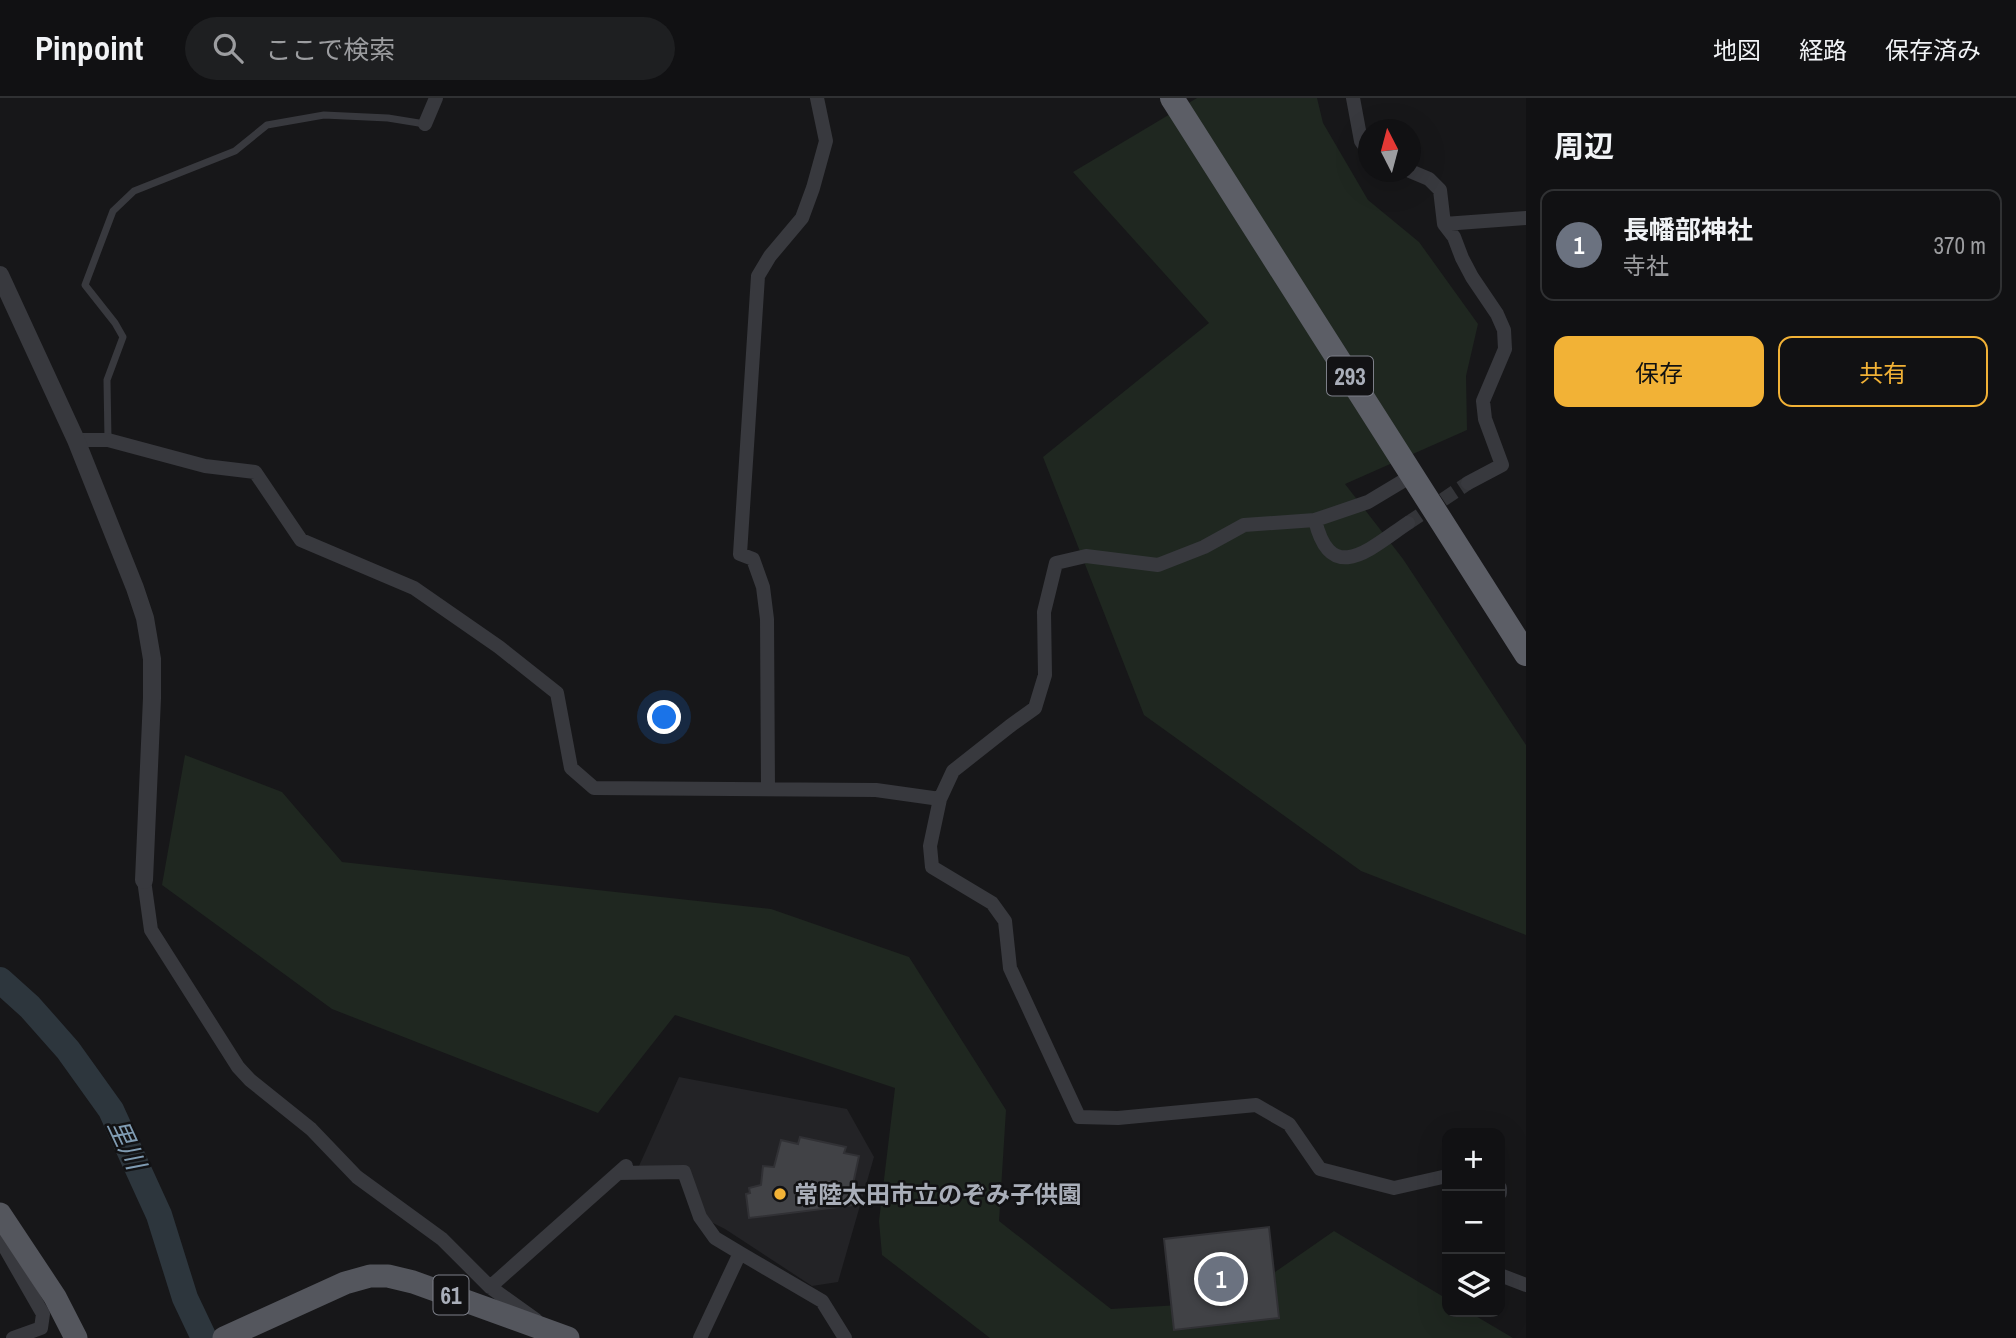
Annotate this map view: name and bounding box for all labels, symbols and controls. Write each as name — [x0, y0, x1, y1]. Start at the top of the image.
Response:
search box — [185, 17, 675, 80]
text: Pinpoint — [35, 26, 143, 70]
icon: search — [209, 29, 247, 67]
text: ここで検索 — [265, 32, 395, 67]
text: 地図 — [1713, 34, 1761, 66]
text: 経路 — [1799, 34, 1847, 66]
text: 保存済み — [1885, 34, 1981, 66]
north arrow — [1358, 119, 1421, 182]
text: 周辺 — [1554, 126, 1614, 166]
text: 長幡部神社 — [1623, 212, 1753, 247]
text: 1 — [1574, 230, 1584, 261]
text: 370 m — [1934, 230, 1986, 261]
text: 寺社 — [1623, 250, 1669, 281]
button: 保存 — [1554, 336, 1764, 407]
button: 共有 — [1778, 336, 1988, 407]
road number: 293 — [1327, 356, 1373, 396]
your location — [647, 700, 681, 734]
water label: 里川 — [100, 1113, 155, 1178]
map controls — [1442, 1128, 1505, 1317]
button: + — [1442, 1128, 1505, 1191]
place label: 常陸太田市立のぞみ子供園 — [794, 1178, 1082, 1210]
marker: 常陸太田市立のぞみ子供園 — [772, 1186, 788, 1202]
button: − — [1442, 1191, 1505, 1254]
pin: 1 — [1198, 1253, 1244, 1305]
button: layers — [1442, 1254, 1505, 1317]
road number: 61 — [434, 1276, 468, 1314]

